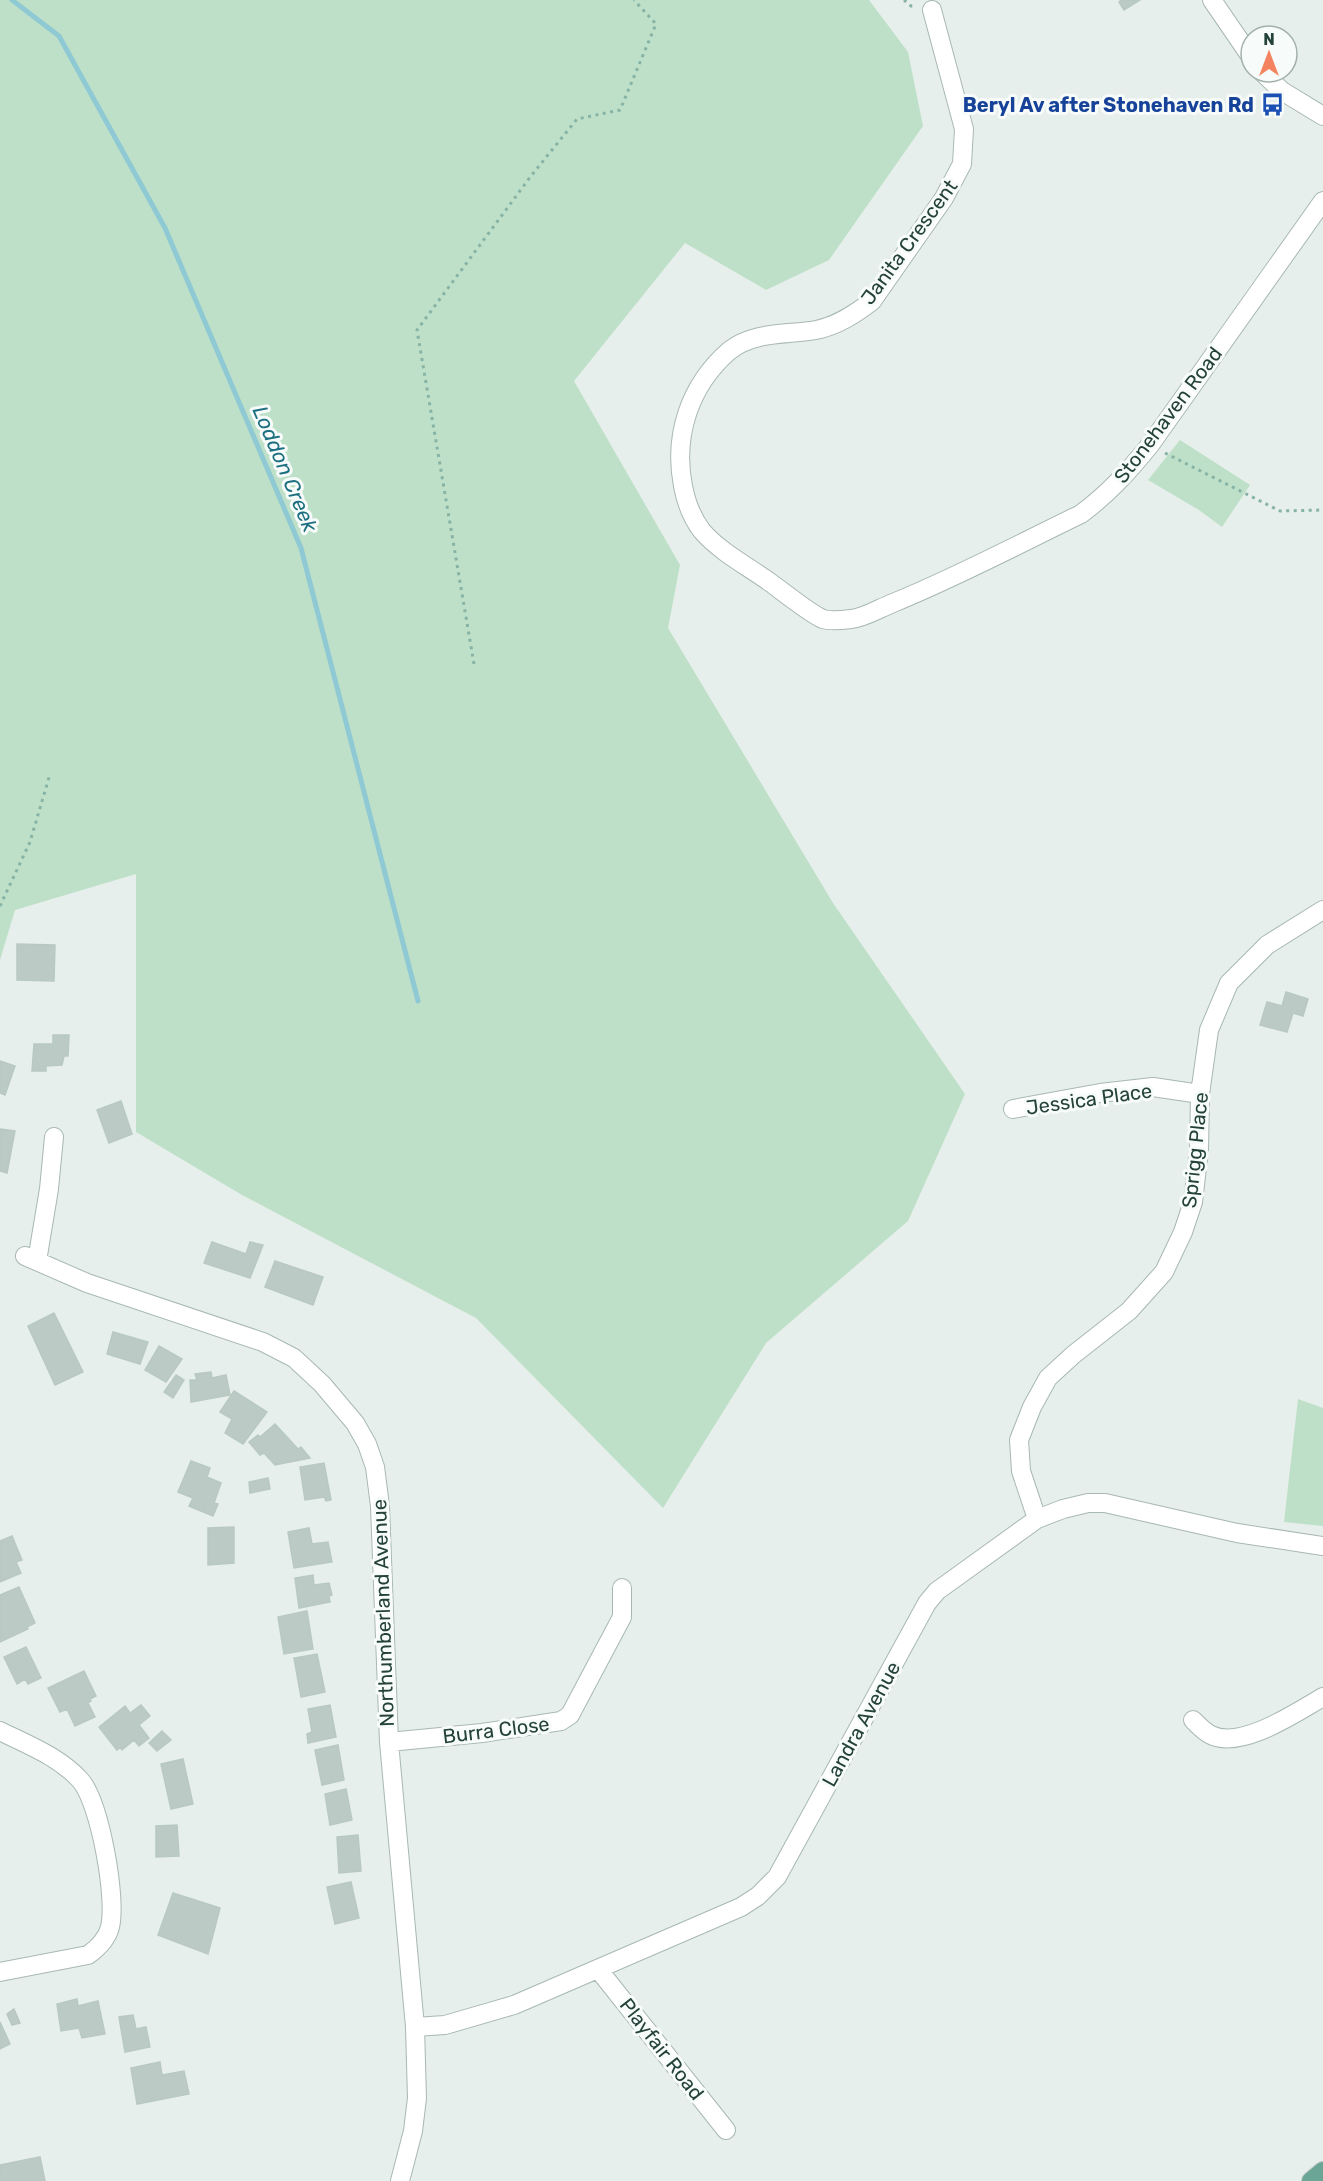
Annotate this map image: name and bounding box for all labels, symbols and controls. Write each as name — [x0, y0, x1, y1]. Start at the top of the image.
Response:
north arrow — [1239, 24, 1299, 84]
text: N — [1263, 30, 1275, 49]
bus stop icon: Beryl Av after Stonehaven Rd — [1259, 92, 1285, 118]
place label: Beryl Av after Stonehaven Rd — [963, 93, 1254, 117]
street label: Janita Crescent — [856, 175, 962, 309]
street label: Stonehaven Road — [1109, 342, 1227, 488]
water label: Loddon Creek — [248, 402, 324, 537]
street label: Jessica Place — [1024, 1078, 1154, 1120]
street label: Sprigg Place — [1177, 1091, 1213, 1209]
street label: Northumberland Avenue — [367, 1499, 399, 1727]
street label: Landra Avenue — [817, 1657, 905, 1791]
street label: Burra Close — [441, 1712, 551, 1748]
street label: Playfair Road — [615, 1993, 709, 2105]

